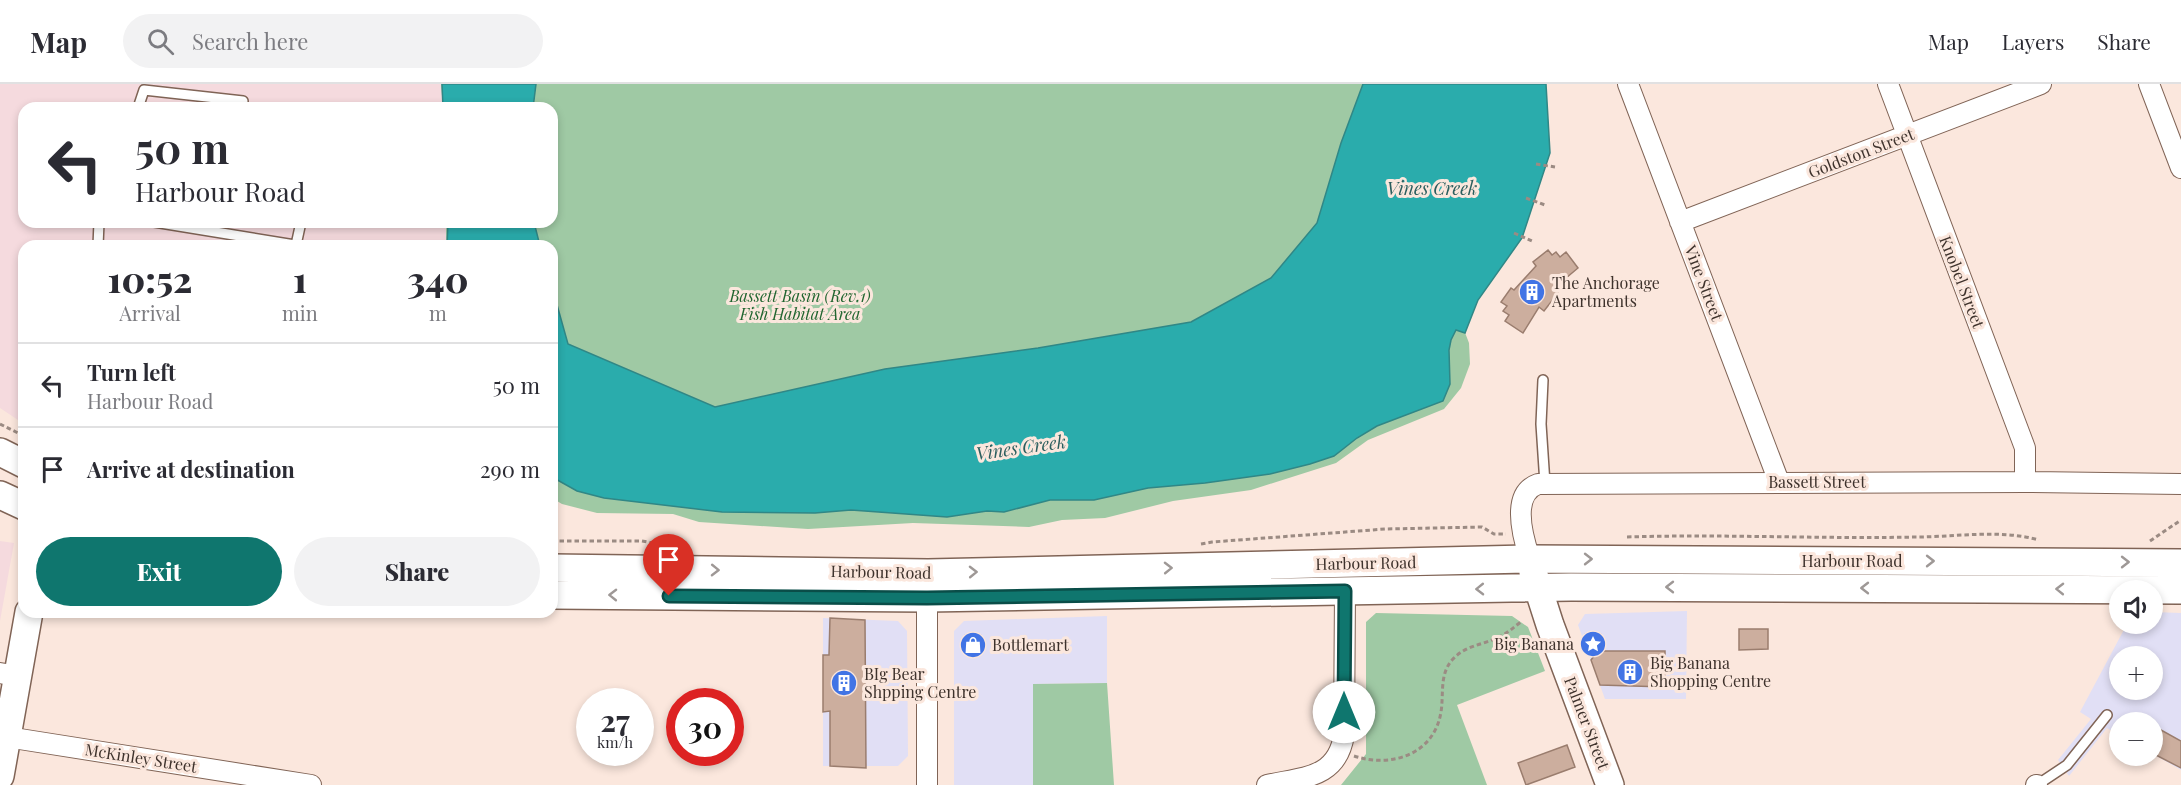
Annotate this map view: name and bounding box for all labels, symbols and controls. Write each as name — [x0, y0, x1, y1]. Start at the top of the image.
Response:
search box — [123, 14, 543, 68]
text: Map — [30, 23, 87, 60]
icon: search — [144, 25, 177, 58]
text: Search here — [192, 26, 308, 56]
text: Map — [1928, 27, 1969, 55]
text: Layers — [2002, 27, 2064, 55]
text: Share — [2097, 27, 2151, 55]
text: 50 m — [135, 119, 229, 175]
street label: Goldston Street — [1805, 123, 1917, 182]
icon: left — [36, 126, 114, 204]
text: Harbour Road — [135, 173, 306, 209]
water label: Vines Creek — [1387, 176, 1477, 200]
street label: Knobel Street — [1935, 233, 1990, 331]
street label: Vine Street — [1680, 241, 1729, 324]
text: 10:52 — [108, 254, 192, 302]
text: 1 — [293, 254, 307, 302]
text: 340 — [407, 254, 468, 302]
place label: The Anchorage Apartments — [1551, 272, 1660, 311]
building icon: The Anchorage Apartments — [1517, 277, 1547, 307]
park label: Bassett Basin (Rev.1) Fish Habitat Area — [728, 285, 871, 324]
text: Arrival — [119, 299, 181, 326]
text: min — [282, 299, 318, 326]
text: m — [429, 299, 447, 326]
text: Turn left — [87, 357, 176, 387]
icon: left — [36, 369, 69, 402]
text: 50 m — [493, 370, 540, 400]
text: Harbour Road — [87, 387, 213, 414]
water label: Vines Creek — [974, 429, 1067, 465]
icon: arrive — [36, 453, 69, 486]
text: Arrive at destination — [87, 454, 295, 484]
text: 290 m — [480, 454, 540, 484]
street label: Bassett Street — [1768, 471, 1866, 492]
pin — [643, 534, 694, 596]
button: Exit — [36, 537, 282, 606]
button: Share — [294, 537, 540, 606]
icon: arrive — [652, 543, 685, 576]
street label: Harbour Road — [1801, 550, 1903, 571]
street label: Harbour Road — [1315, 551, 1417, 574]
one-way arrow — [1584, 553, 1593, 565]
one-way arrow — [1926, 555, 1935, 567]
one-way arrow — [2121, 556, 2130, 568]
street label: Harbour Road — [830, 560, 932, 583]
one-way arrow — [1164, 561, 1173, 574]
one-way arrow — [711, 564, 720, 576]
one-way arrow — [969, 566, 978, 578]
map controls — [2109, 580, 2163, 766]
button: sound — [2109, 580, 2163, 634]
one-way arrow — [1665, 581, 1674, 593]
one-way arrow — [1860, 582, 1869, 594]
one-way arrow — [1475, 583, 1484, 595]
one-way arrow — [2055, 583, 2064, 595]
one-way arrow — [608, 589, 617, 601]
place icon: Big Banana — [1578, 629, 1608, 659]
shop icon: Bottlemart — [958, 630, 988, 660]
place label: Big Banana — [1494, 633, 1574, 654]
place label: Bottlemart — [992, 634, 1069, 655]
button: + — [2109, 646, 2163, 700]
place label: Big Banana Shopping Centre — [1650, 652, 1771, 691]
building icon: Big Banana Shopping Centre — [1615, 657, 1645, 687]
place label: BIg Bear Shpping Centre — [864, 663, 976, 702]
building icon: BIg Bear Shpping Centre — [829, 668, 859, 698]
street label: Palmer Street — [1560, 673, 1615, 773]
position arrow — [1312, 680, 1376, 744]
speed limit sign: 30 — [666, 688, 744, 766]
text: 27 — [600, 700, 630, 740]
button: − — [2109, 712, 2163, 766]
text: km/h — [597, 732, 633, 752]
street label: McKinley Street — [84, 738, 199, 777]

